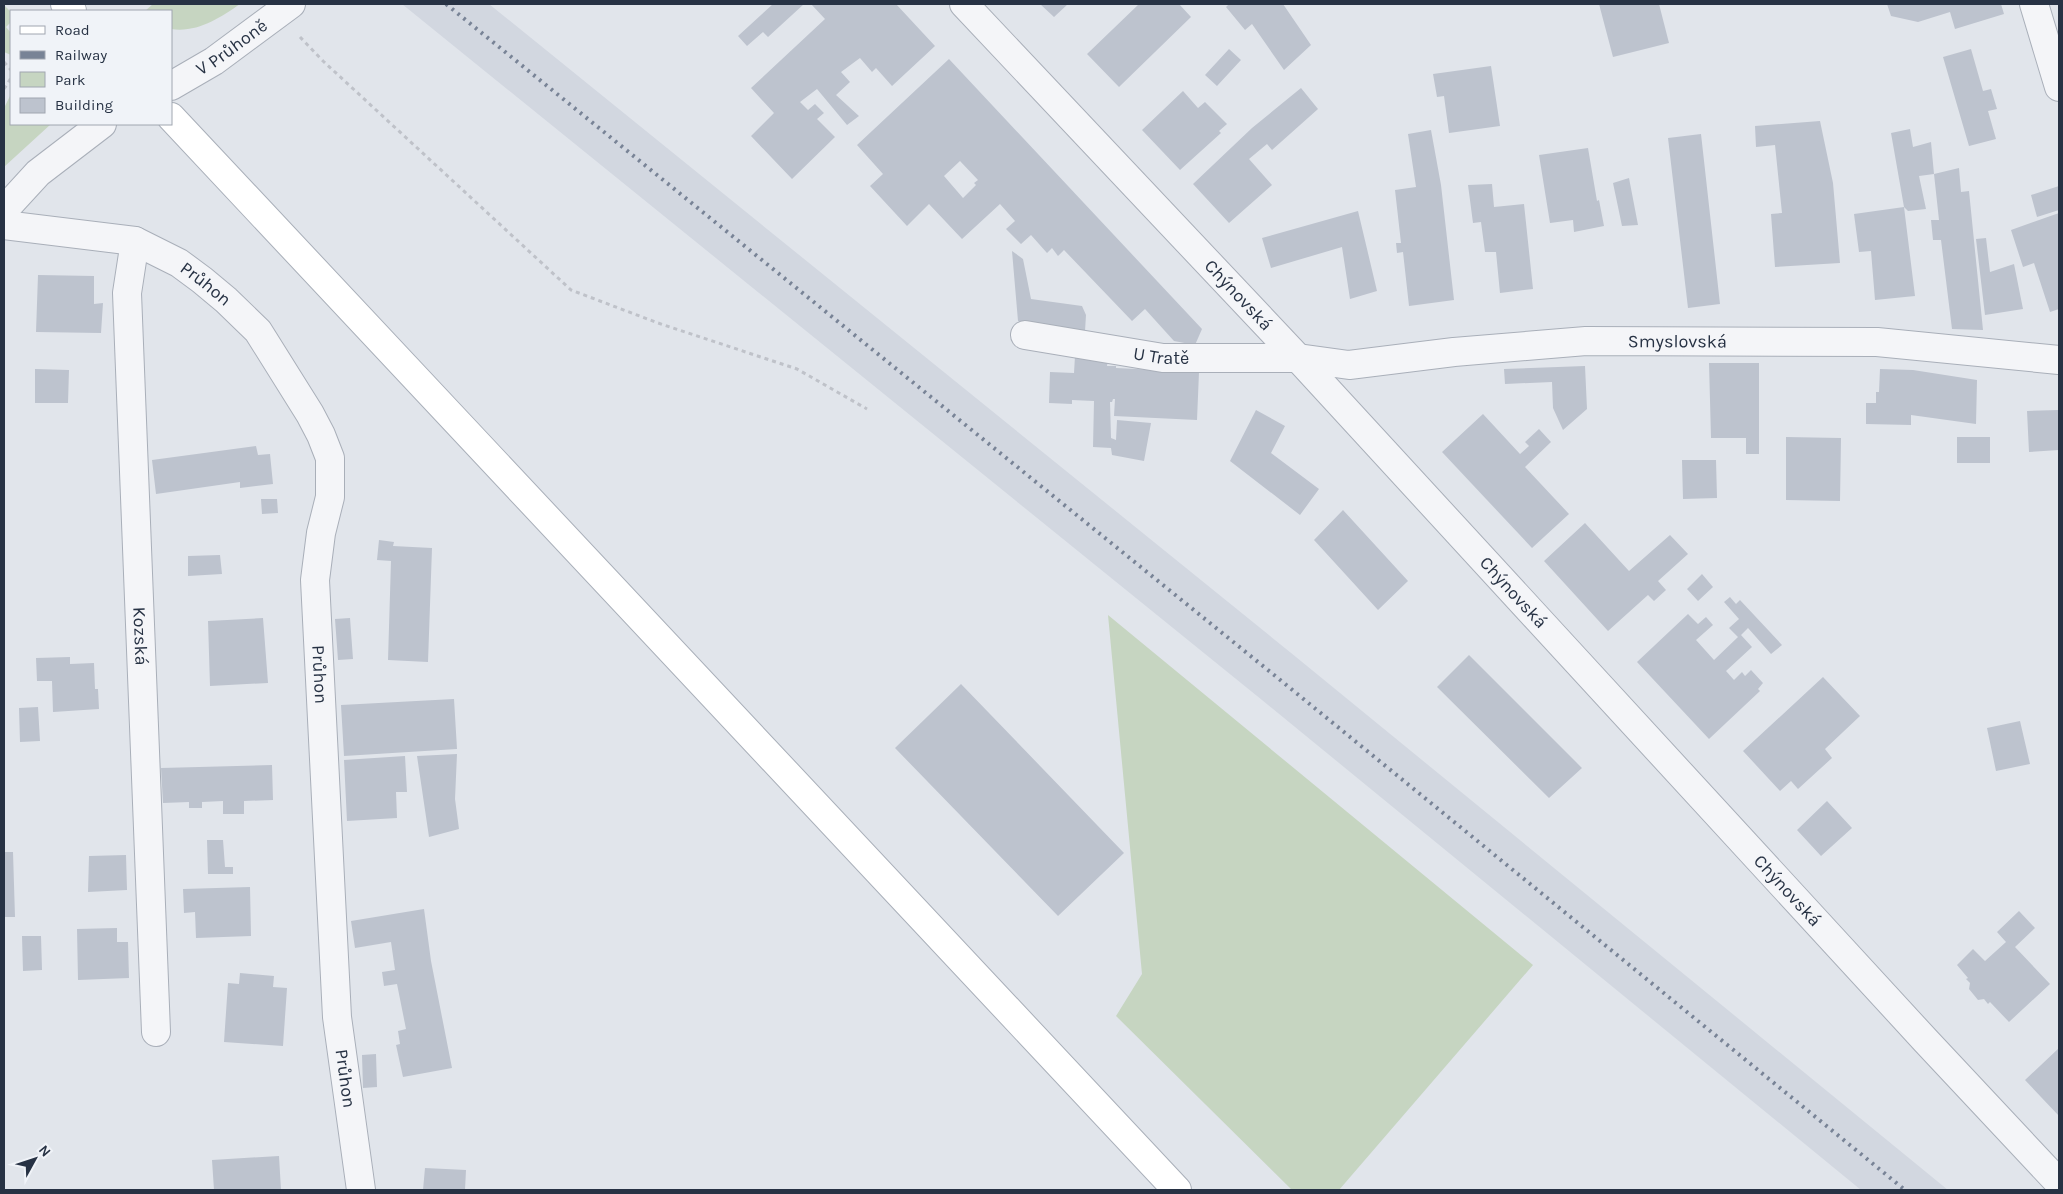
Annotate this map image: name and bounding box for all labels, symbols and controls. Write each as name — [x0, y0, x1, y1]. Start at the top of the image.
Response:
legend — [10, 10, 172, 125]
street label: V Průhoně — [192, 14, 272, 80]
text: Road — [55, 21, 90, 39]
text: Railway — [55, 46, 107, 64]
text: Park — [55, 71, 85, 89]
text: Building — [55, 96, 113, 114]
street label: Chýnovská — [1200, 255, 1277, 335]
street label: Průhon — [176, 257, 236, 311]
street label: Smyslovská — [1628, 330, 1727, 352]
street label: U Tratě — [1132, 342, 1189, 369]
street label: Chýnovská — [1475, 552, 1552, 633]
street label: Kozská — [128, 606, 153, 666]
street label: Průhon — [307, 644, 332, 704]
street label: Chýnovská — [1749, 850, 1826, 931]
street label: Průhon — [331, 1048, 360, 1109]
north arrow — [10, 1134, 60, 1184]
text: N — [35, 1142, 54, 1160]

